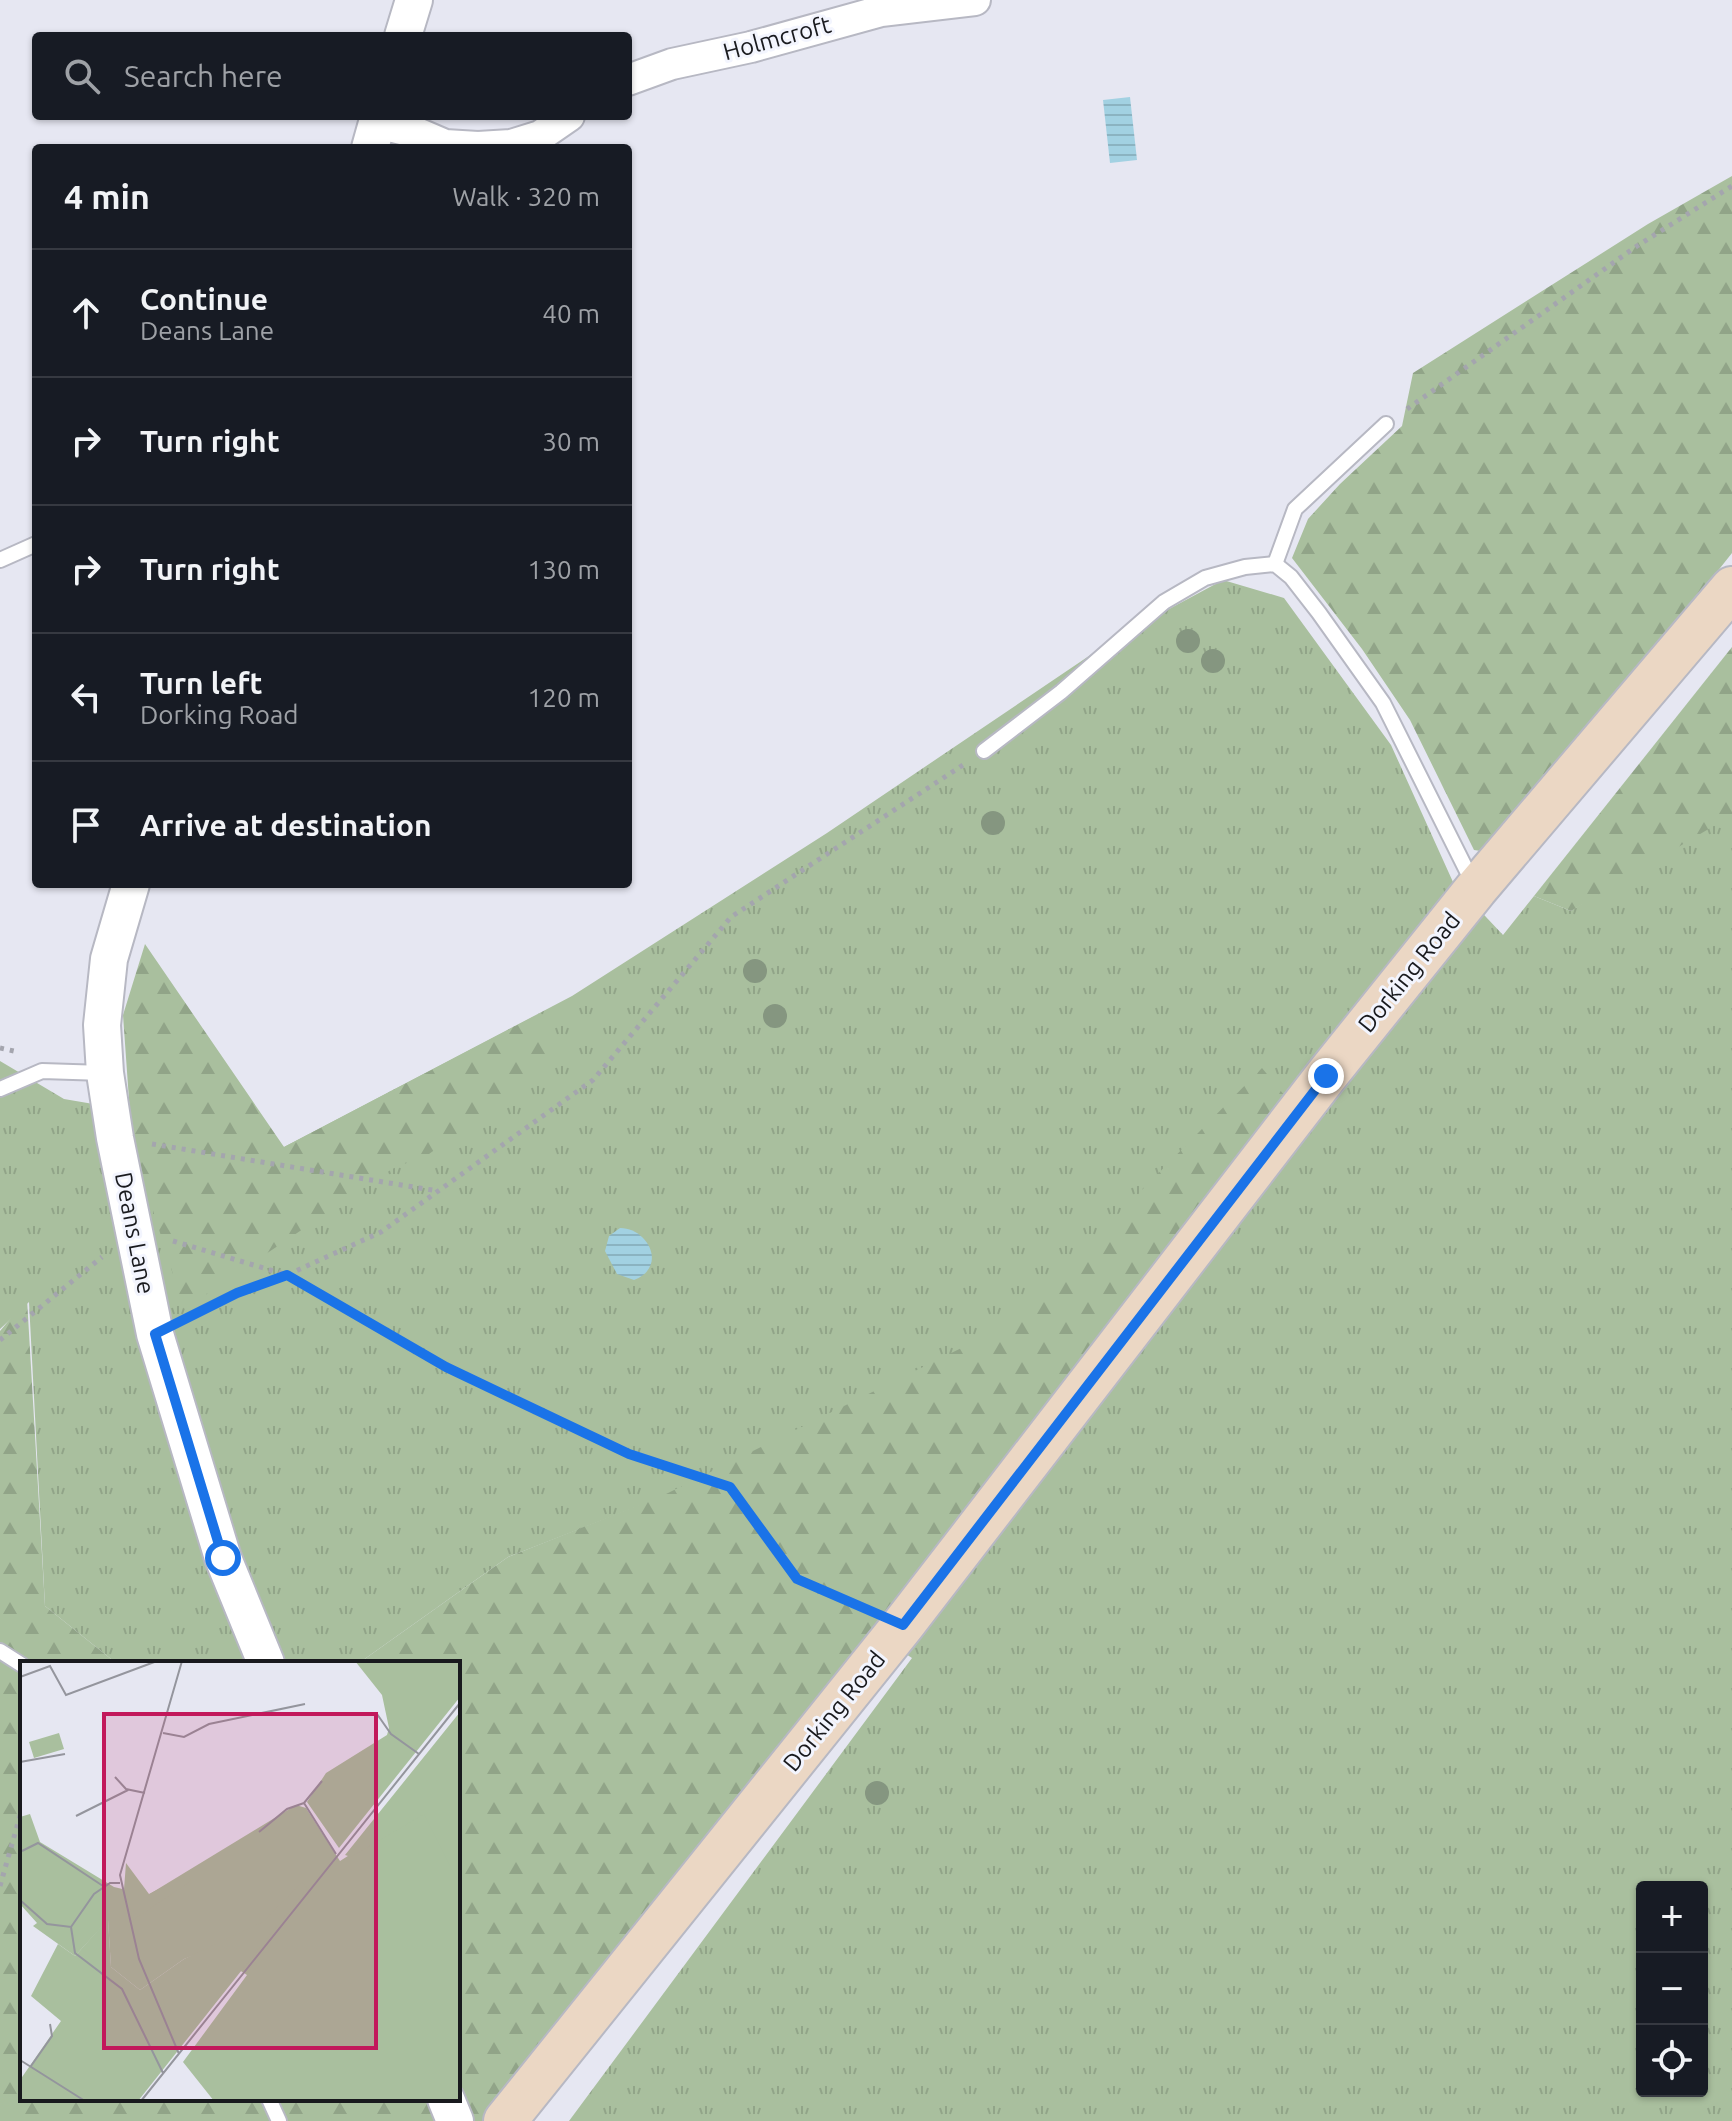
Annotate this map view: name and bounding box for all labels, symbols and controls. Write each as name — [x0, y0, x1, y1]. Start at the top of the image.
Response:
street label: Holmcroft — [720, 10, 834, 65]
search box — [32, 32, 632, 120]
icon: search — [60, 54, 104, 98]
text: Search here — [124, 59, 283, 93]
text: 4 min — [64, 177, 150, 215]
text: Walk · 320 m — [452, 182, 600, 211]
text: Continue — [140, 282, 268, 316]
icon: ahead — [64, 291, 108, 335]
text: 40 m — [542, 299, 600, 328]
text: Deans Lane — [140, 316, 274, 345]
icon: right — [64, 419, 108, 463]
text: Turn right — [140, 424, 280, 458]
text: 30 m — [542, 427, 600, 456]
icon: right — [64, 547, 108, 591]
text: Turn right — [140, 552, 280, 586]
text: 130 m — [528, 555, 600, 584]
text: Turn left — [140, 666, 262, 700]
icon: left — [64, 675, 108, 719]
text: 120 m — [528, 683, 600, 712]
text: Dorking Road — [140, 700, 299, 729]
icon: arrive — [64, 803, 108, 847]
text: Arrive at destination — [140, 808, 432, 842]
street label: Dorking Road — [1352, 907, 1466, 1037]
route end — [1308, 1058, 1344, 1094]
street label: Deans Lane — [110, 1170, 160, 1296]
route start — [205, 1540, 241, 1576]
street label: Dorking Road — [777, 1646, 891, 1776]
inset map — [20, 1661, 460, 2101]
map controls — [1636, 1881, 1708, 2097]
button: + — [1636, 1881, 1708, 1953]
button: − — [1636, 1953, 1708, 2025]
button: locate — [1636, 2025, 1708, 2097]

